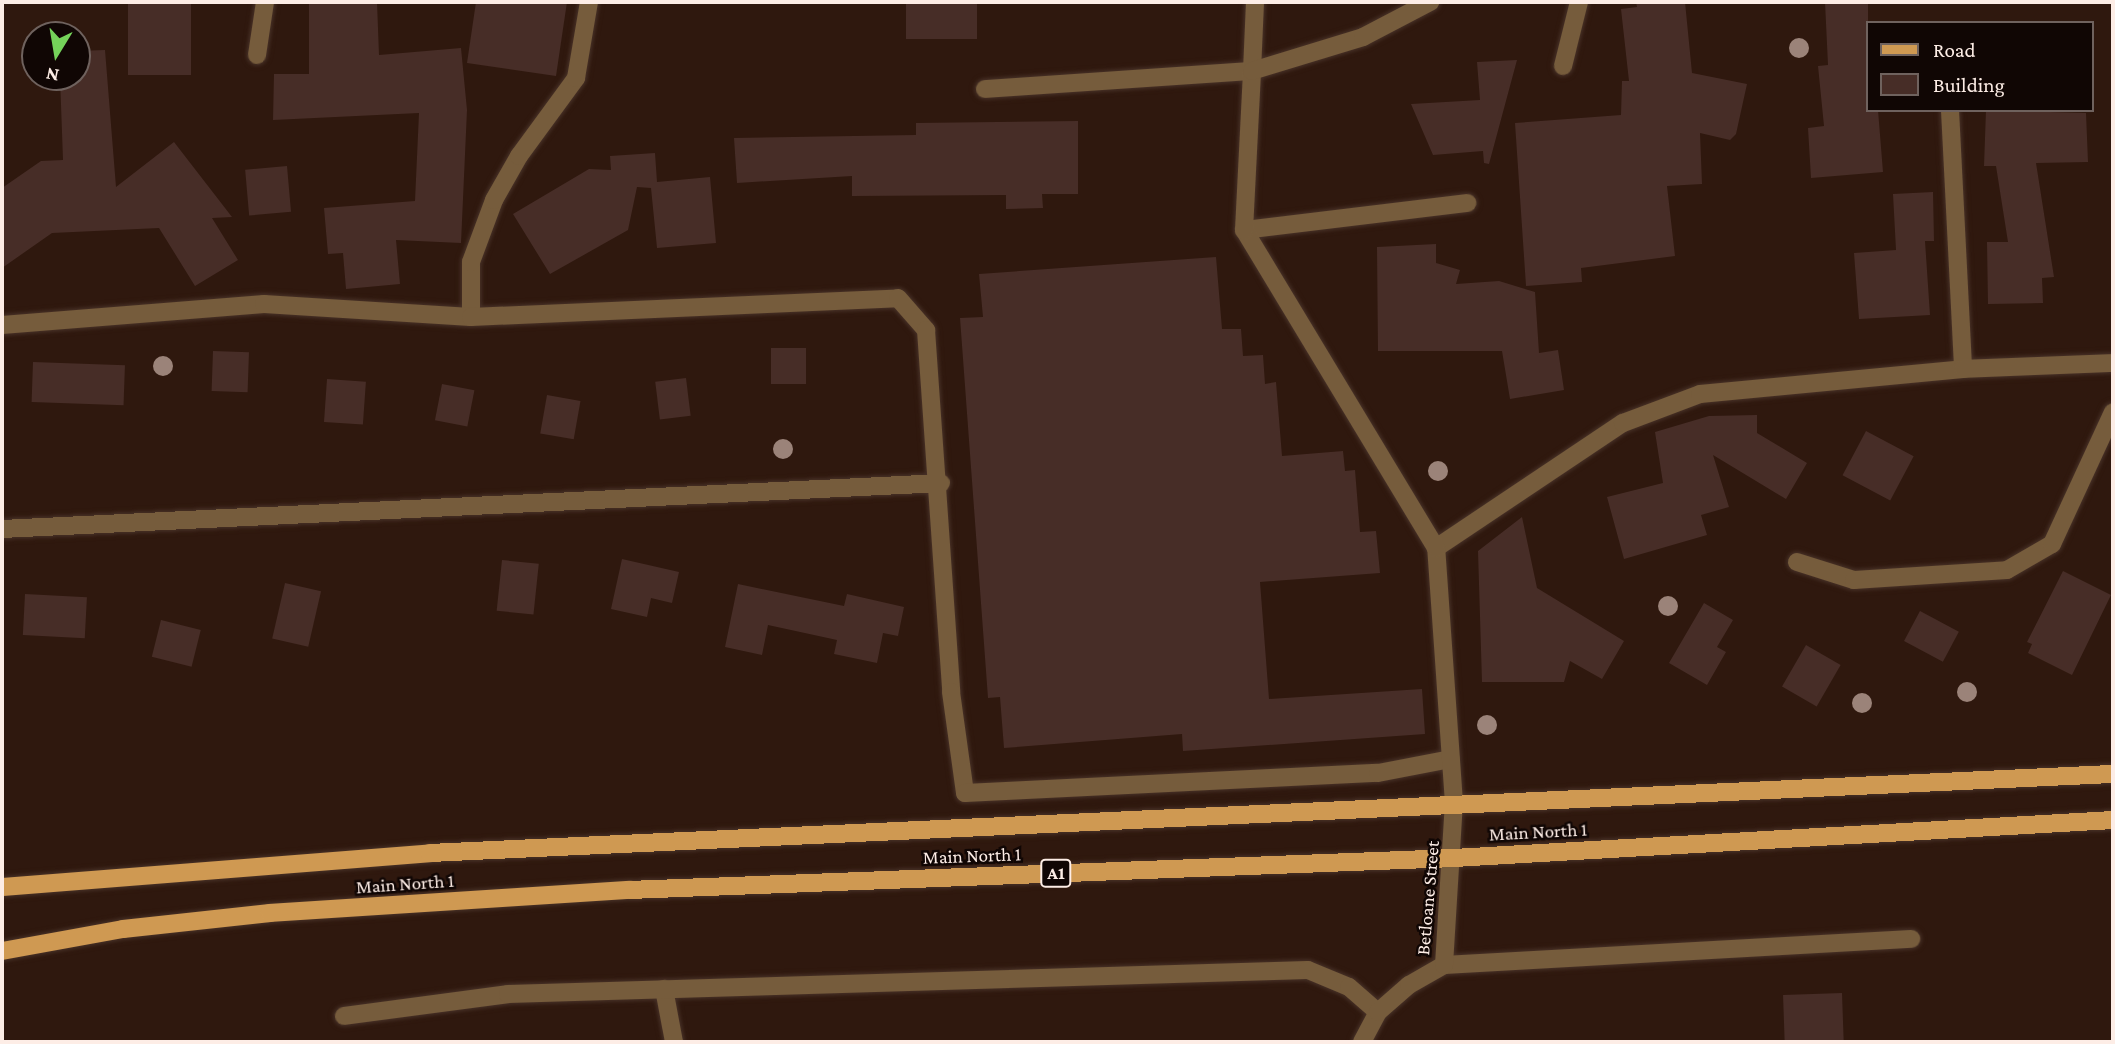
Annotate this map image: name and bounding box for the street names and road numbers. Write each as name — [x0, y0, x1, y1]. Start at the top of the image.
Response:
street label: Main North 1 — [1488, 818, 1588, 846]
street label: Betloane Street — [1412, 840, 1444, 956]
street label: Main North 1 — [923, 843, 1021, 869]
road number: A1 — [1040, 858, 1072, 888]
street label: Main North 1 — [355, 869, 455, 899]

